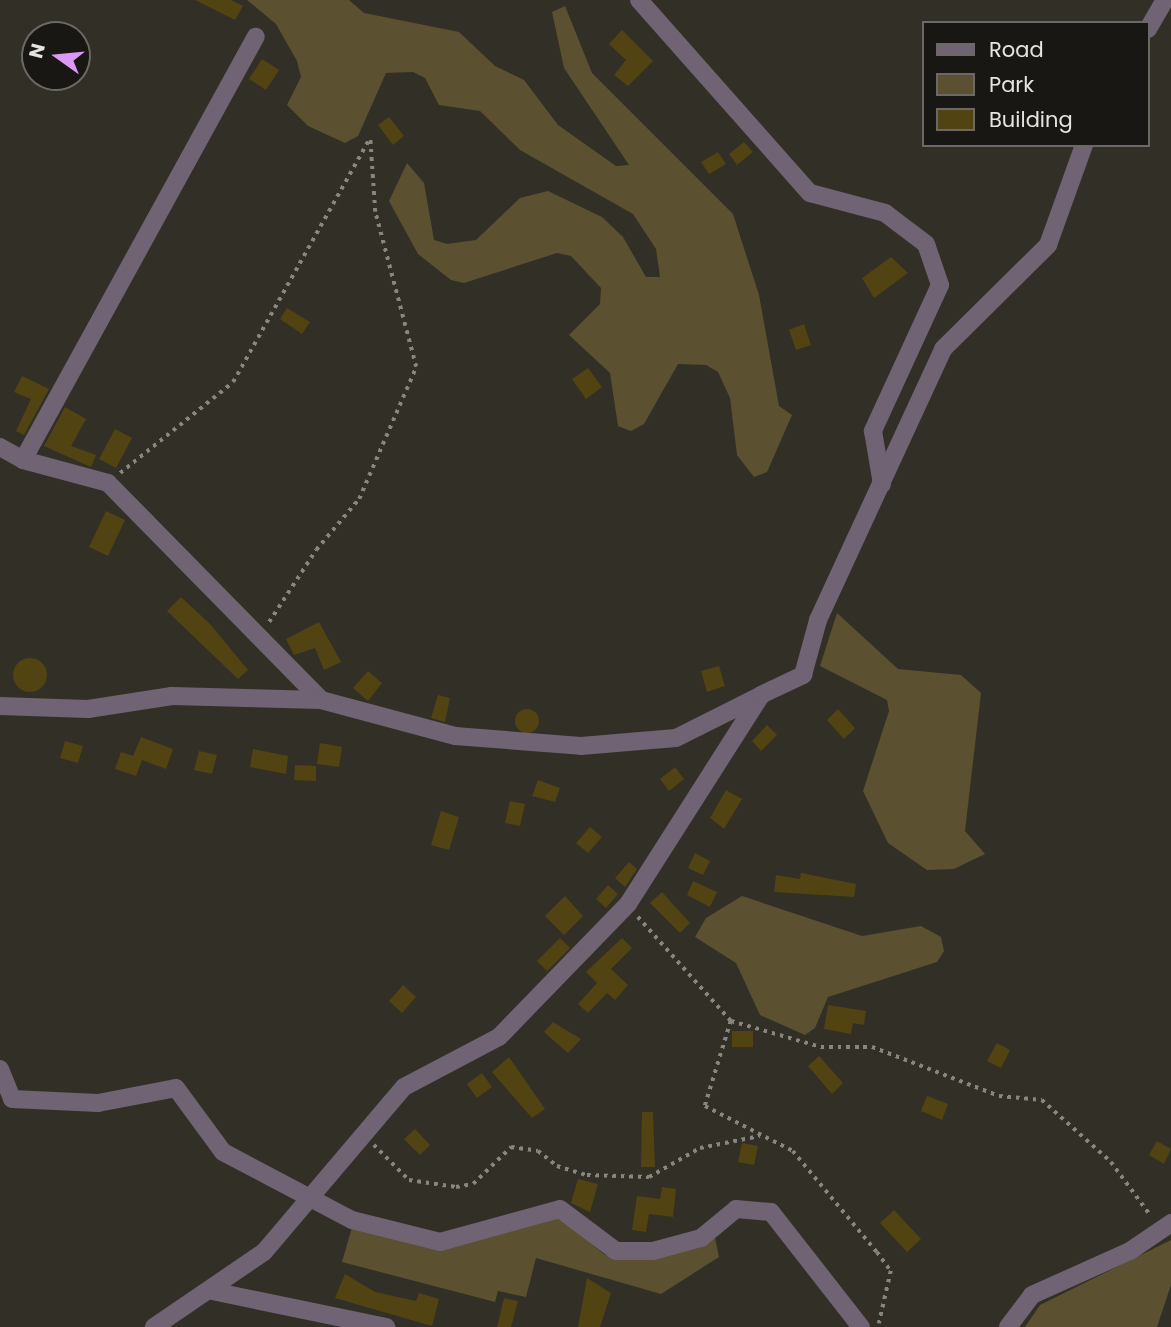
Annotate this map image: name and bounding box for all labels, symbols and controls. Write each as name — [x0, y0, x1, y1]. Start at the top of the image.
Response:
north arrow — [21, 21, 91, 91]
legend — [922, 21, 1150, 147]
text: Road — [989, 35, 1044, 64]
text: N — [22, 41, 52, 61]
text: Park — [989, 70, 1034, 99]
text: Building — [989, 105, 1073, 134]

